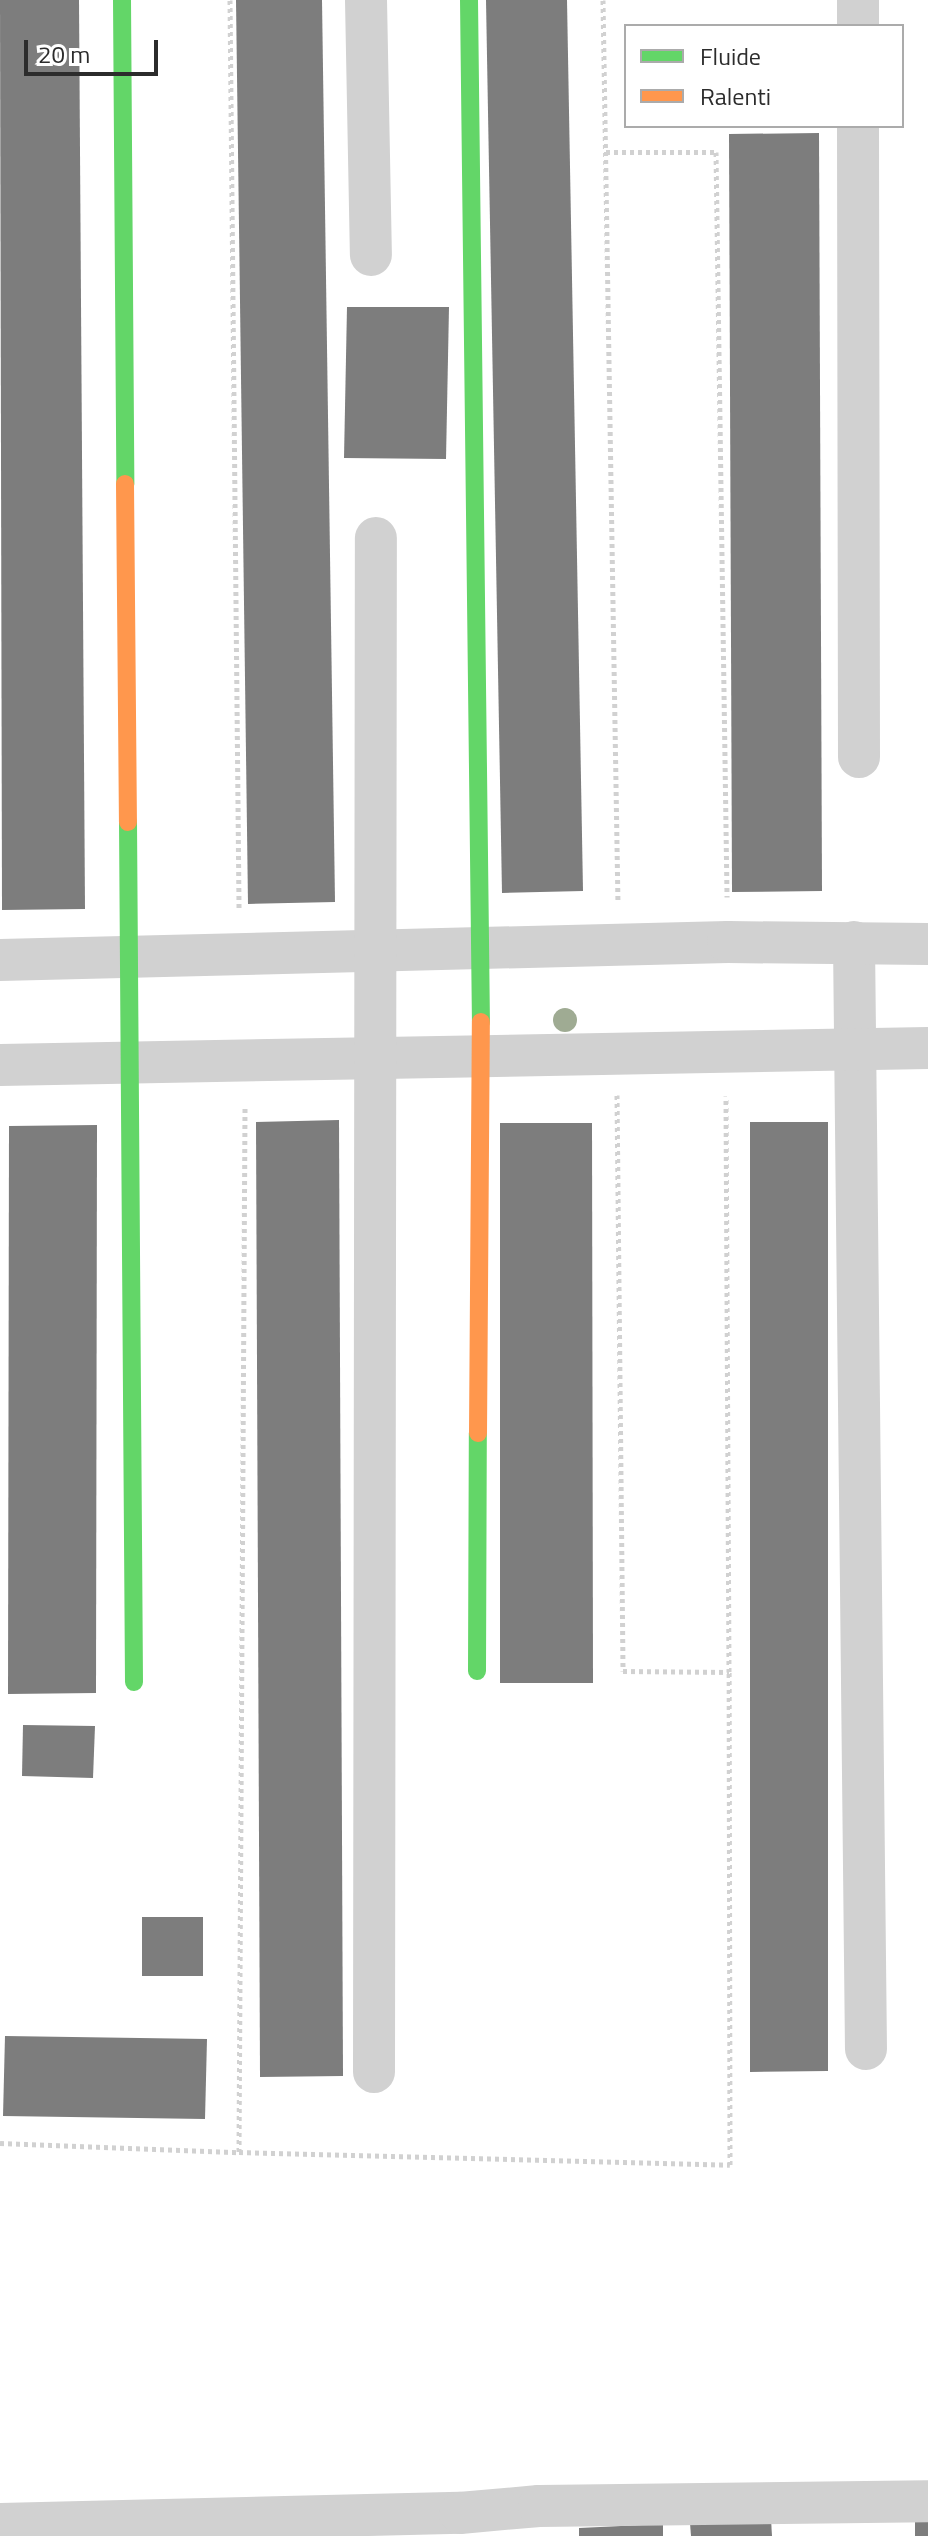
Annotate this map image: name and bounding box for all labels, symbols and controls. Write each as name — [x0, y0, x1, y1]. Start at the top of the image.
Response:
scale bar — [28, 24, 162, 74]
legend — [624, 24, 904, 128]
text: 20 m — [38, 36, 90, 72]
text: Fluide — [700, 38, 761, 74]
text: Ralenti — [700, 78, 771, 114]

